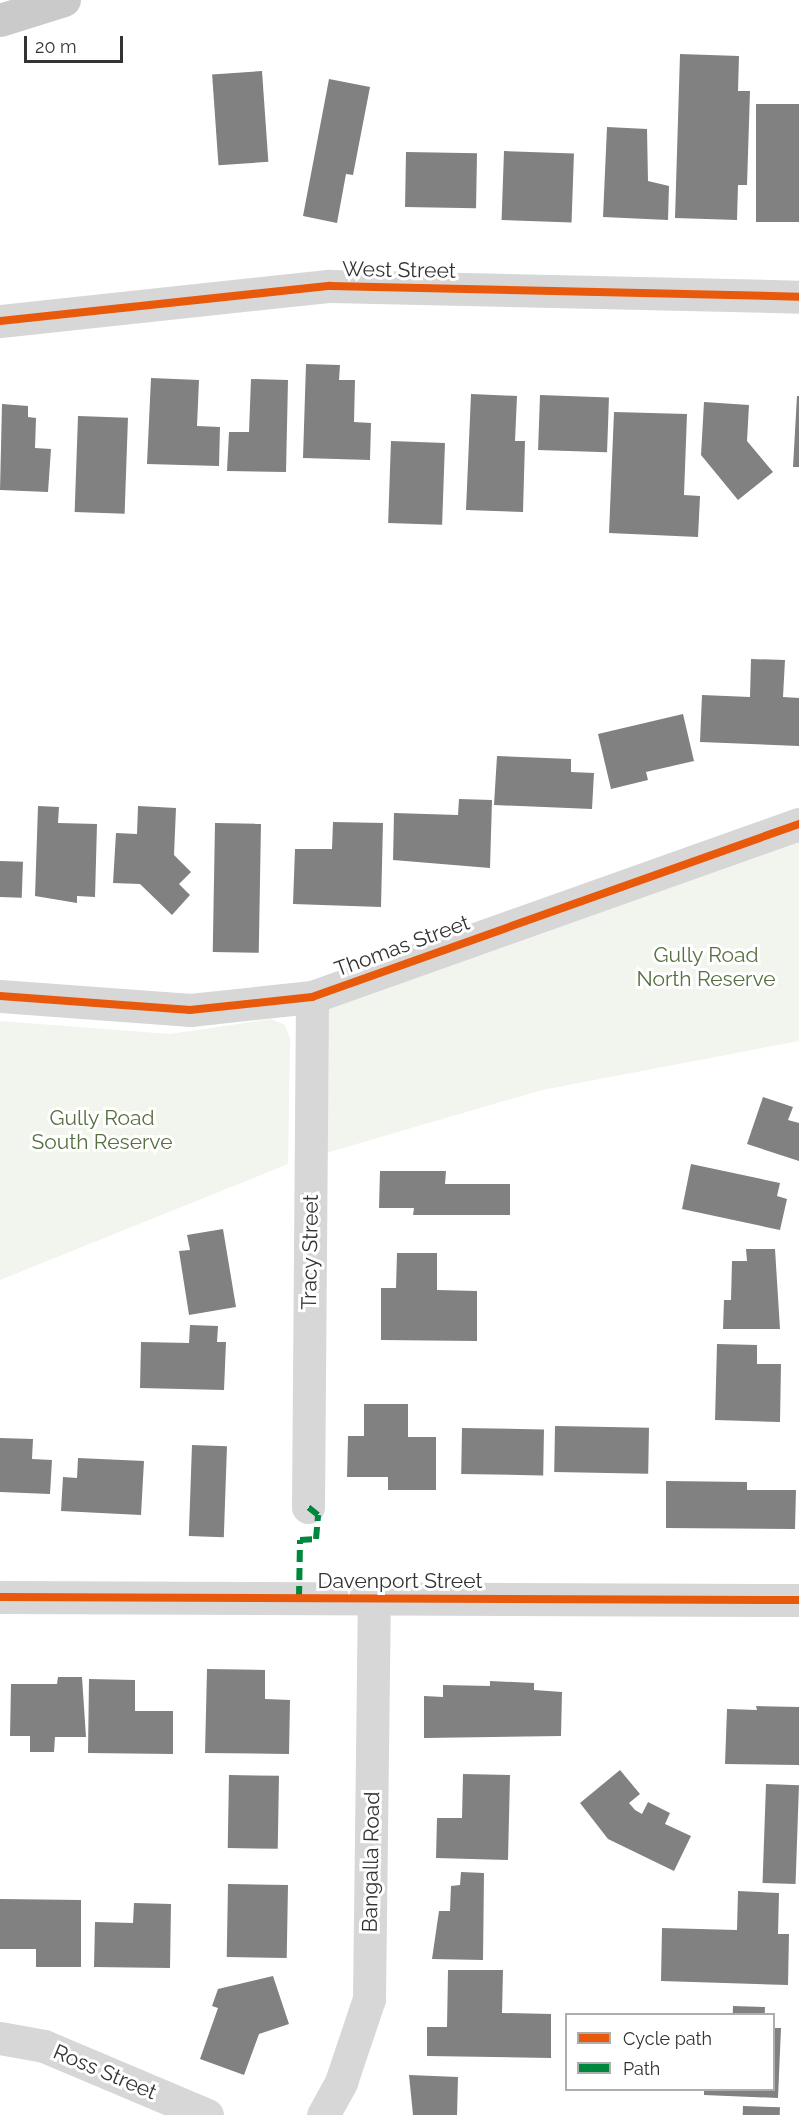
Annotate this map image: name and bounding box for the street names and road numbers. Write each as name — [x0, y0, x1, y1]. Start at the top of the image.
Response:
street label: West Street — [342, 256, 456, 284]
street label: Thomas Street — [331, 910, 473, 982]
street label: Tracy Street — [296, 1194, 324, 1310]
street label: Davenport Street — [318, 1568, 482, 1594]
street label: Bangalla Road — [357, 1791, 385, 1933]
street label: Ross Street — [50, 2039, 160, 2105]

